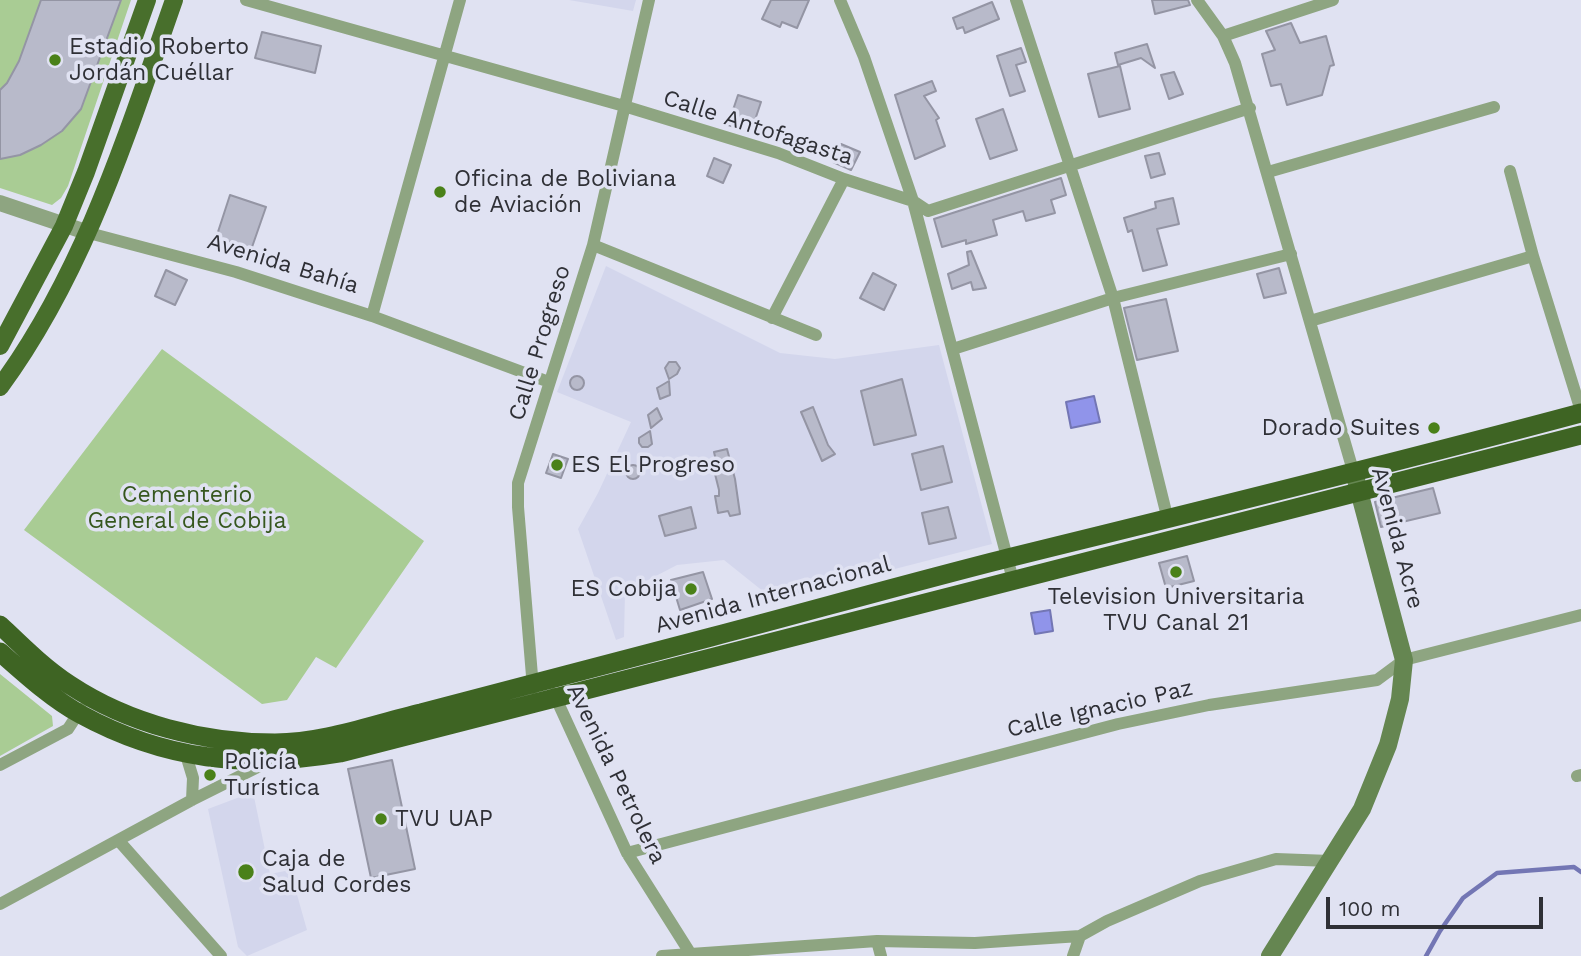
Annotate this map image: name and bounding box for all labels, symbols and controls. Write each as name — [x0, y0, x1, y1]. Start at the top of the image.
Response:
place label: Estadio Roberto Jordán Cuéllar — [69, 33, 249, 87]
marker: Estadio Roberto Jordán Cuéllar — [47, 52, 63, 68]
street label: Calle Antofagasta — [660, 84, 856, 172]
place label: Oficina de Boliviana de Aviación — [454, 165, 676, 219]
marker: Oficina de Boliviana de Aviación — [432, 184, 448, 200]
street label: Avenida Bahía — [204, 228, 362, 300]
street label: Calle Progreso — [503, 262, 577, 424]
place label: Dorado Suites — [1262, 414, 1420, 442]
marker: Dorado Suites — [1426, 420, 1442, 436]
place label: ES El Progreso — [571, 451, 735, 479]
marker: ES El Progreso — [549, 457, 565, 473]
street label: Avenida Acre — [1365, 464, 1429, 612]
park label: Cementerio General de Cobija — [87, 481, 287, 535]
street label: Avenida Internacional — [652, 550, 894, 640]
marker: Television Universitaria TVU Canal 21 — [1168, 564, 1184, 580]
place label: ES Cobija — [570, 575, 677, 603]
marker: ES Cobija — [683, 581, 699, 597]
place label: Television Universitaria TVU Canal 21 — [1048, 583, 1304, 637]
street label: Calle Ignacio Paz — [1004, 674, 1196, 744]
street label: Avenida Petrolera — [560, 679, 672, 869]
place label: Policía Turística — [224, 748, 320, 802]
marker: Policía Turística — [202, 767, 218, 783]
place label: TVU UAP — [395, 805, 493, 833]
marker: TVU UAP — [373, 811, 389, 827]
place label: Caja de Salud Cordes — [262, 845, 411, 899]
marker: Caja de Salud Cordes — [236, 862, 256, 882]
scale bar — [1329, 883, 1546, 927]
text: 100 m — [1339, 896, 1401, 921]

